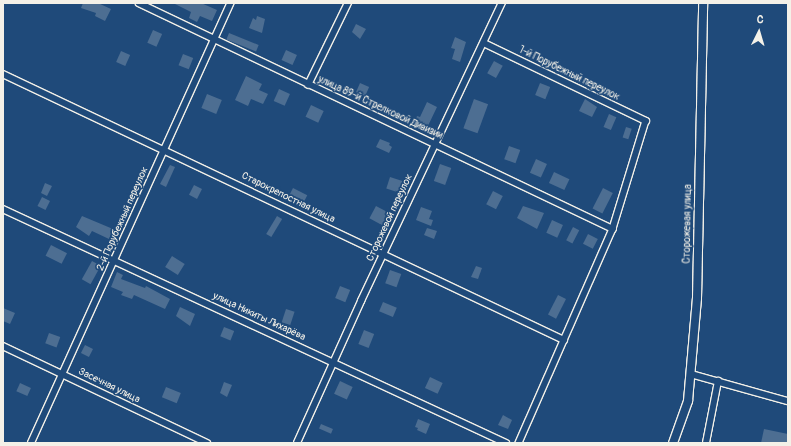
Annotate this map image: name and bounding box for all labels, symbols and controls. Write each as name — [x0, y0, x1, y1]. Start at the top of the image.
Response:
north arrow — [739, 12, 779, 52]
text: С — [756, 13, 764, 26]
street label: 1-й Порубежный переулок — [517, 44, 621, 104]
street label: улица 89-й Стрелковой Дивизии — [316, 74, 444, 142]
street label: 2-й Порубежный переулок — [95, 165, 151, 273]
street label: Старокрепостная улица — [239, 170, 337, 226]
street label: Сторожевой переулок — [364, 172, 416, 264]
street label: Сторожевая улица — [681, 184, 695, 264]
street label: улица Никиты Лихарёва — [211, 290, 307, 344]
street label: Засечная улица — [76, 366, 142, 406]

